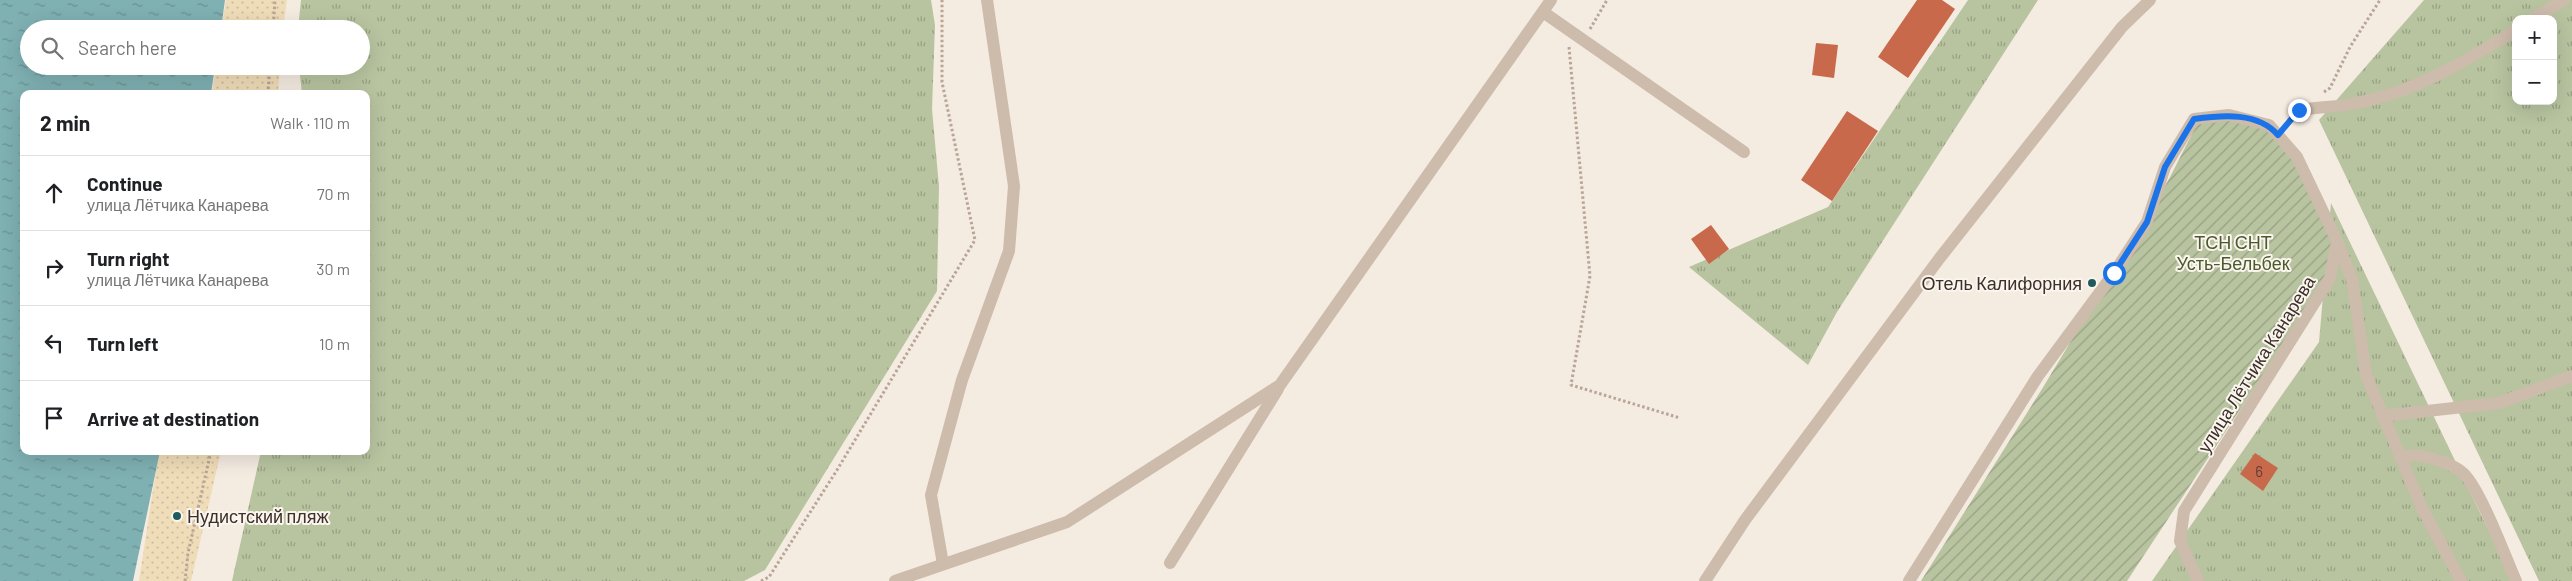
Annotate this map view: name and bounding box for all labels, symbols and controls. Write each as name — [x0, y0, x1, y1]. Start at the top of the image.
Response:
map controls — [2512, 15, 2557, 105]
button: + — [2512, 15, 2557, 60]
search box — [20, 20, 370, 75]
icon: search — [38, 34, 66, 62]
text: Search here — [78, 36, 177, 59]
button: − — [2512, 60, 2557, 105]
route end — [2288, 99, 2311, 122]
text: 2 min — [40, 110, 90, 135]
text: Walk · 110 m — [270, 113, 350, 132]
text: Continue — [87, 172, 163, 195]
icon: ahead — [40, 179, 68, 207]
text: 70 m — [317, 184, 350, 203]
text: улица Лётчика Канарева — [87, 195, 269, 214]
park label: ТСН СНТ Усть-Бельбек — [2176, 231, 2290, 274]
text: Turn right — [87, 247, 169, 270]
icon: right — [40, 254, 68, 282]
text: 30 m — [316, 259, 350, 278]
route start — [2103, 262, 2126, 285]
text: улица Лётчика Канарева — [87, 270, 269, 289]
street label: улица Лётчика Канарева — [2193, 271, 2320, 456]
place label: Отель Калифорния — [1921, 272, 2082, 294]
marker: Отель Калифорния — [2086, 277, 2098, 289]
icon: left — [40, 329, 68, 357]
text: Turn left — [87, 332, 158, 355]
text: 10 m — [319, 334, 350, 353]
icon: arrive — [40, 404, 68, 432]
text: Arrive at destination — [87, 407, 259, 430]
house number: 6 — [2255, 462, 2263, 480]
place label: Нудистский пляж — [187, 505, 329, 527]
marker: Нудистский пляж — [171, 510, 183, 522]

